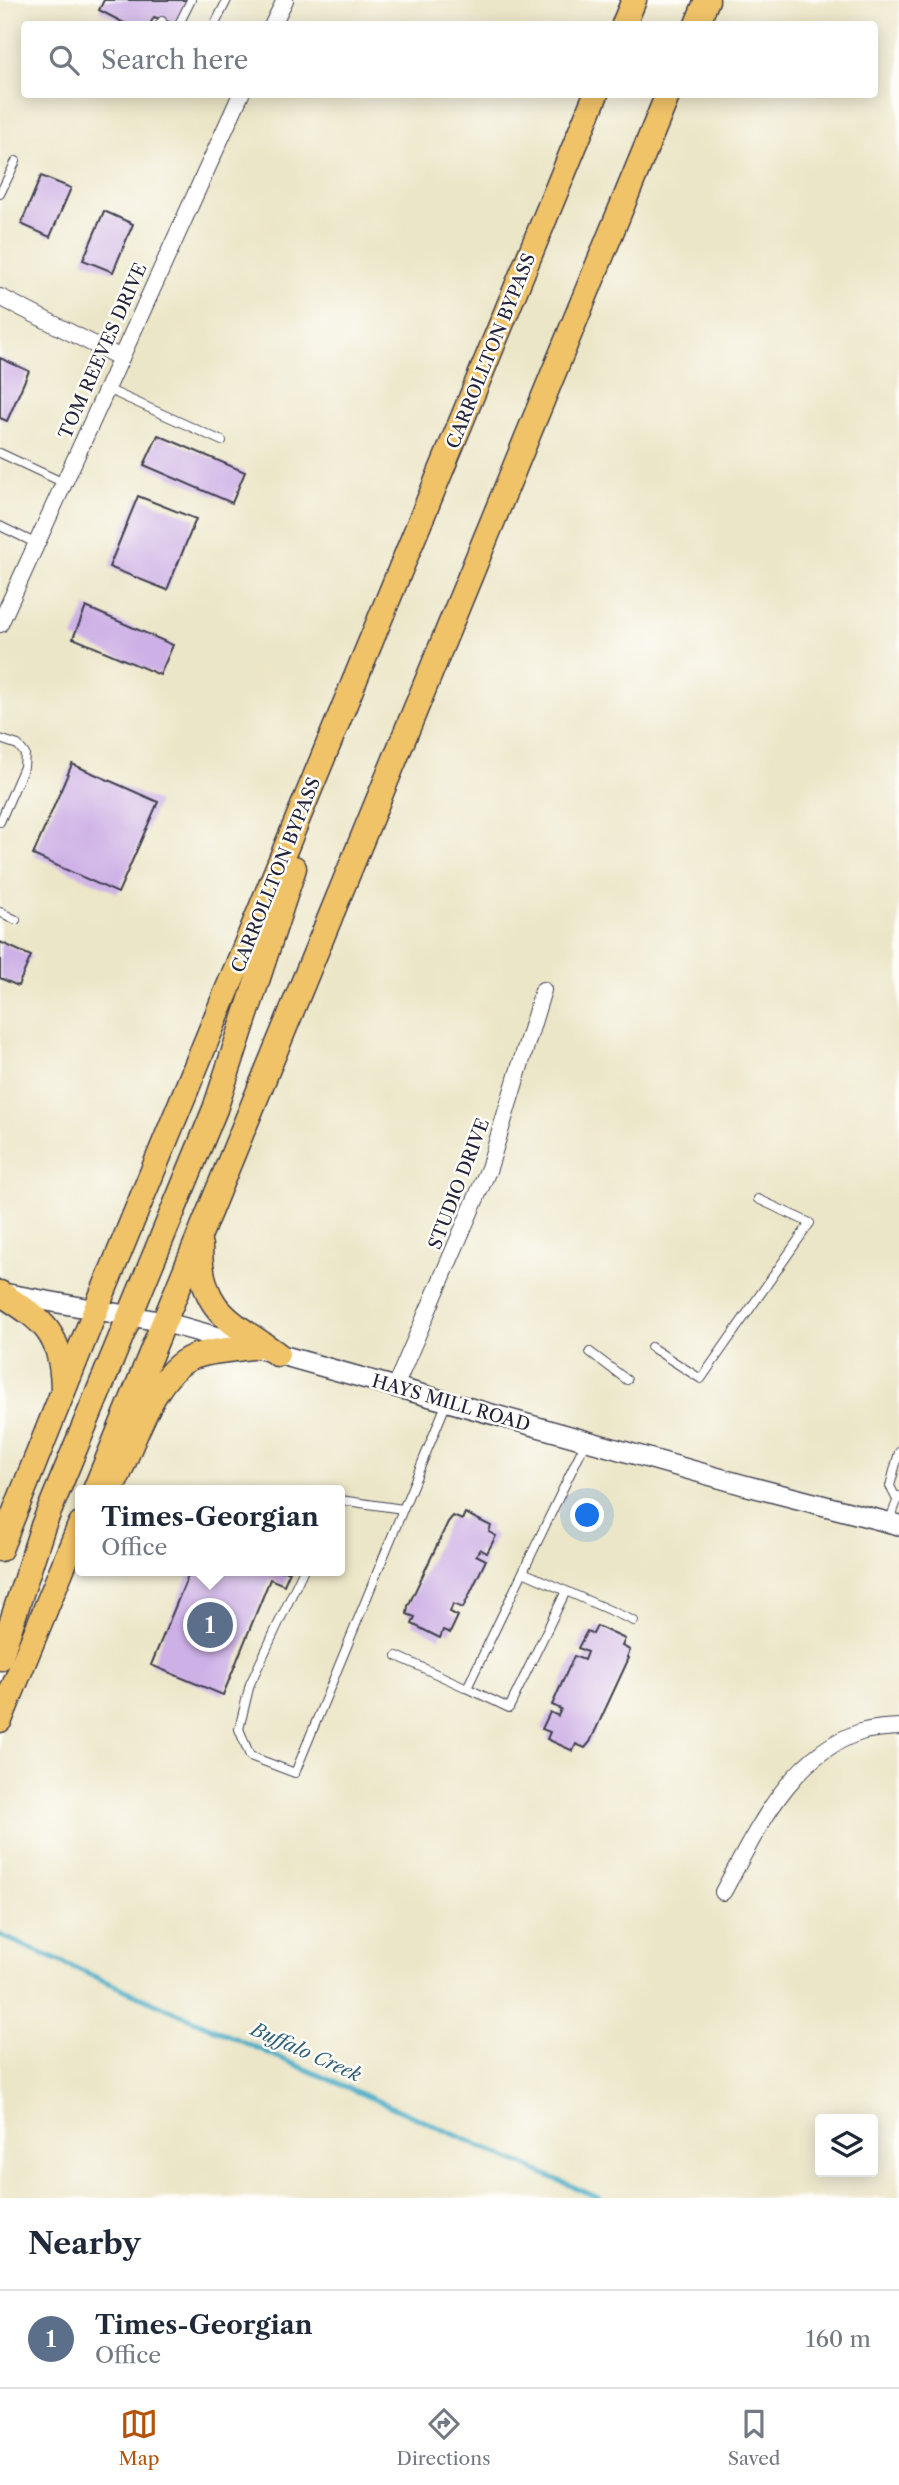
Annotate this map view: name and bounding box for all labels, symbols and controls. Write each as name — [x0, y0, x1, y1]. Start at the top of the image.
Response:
search box — [21, 21, 878, 98]
icon: search — [45, 41, 83, 79]
text: Search here — [101, 44, 248, 76]
street label: CARROLLTON BYPASS — [442, 250, 540, 452]
street label: TOM REEVES DRIVE — [54, 260, 152, 442]
street label: CARROLLTON BYPASS — [227, 774, 325, 976]
street label: STUDIO DRIVE — [424, 1115, 494, 1253]
street label: HAYS MILL ROAD — [369, 1370, 533, 1436]
popup — [75, 1485, 345, 1576]
your location — [570, 1498, 604, 1532]
text: Times-Georgian — [101, 1501, 319, 1533]
text: Office — [101, 1533, 167, 1561]
pin: 1 — [187, 1599, 233, 1651]
water label: Buffalo Creek — [246, 2017, 365, 2087]
map controls — [815, 2114, 878, 2177]
button: layers — [815, 2114, 878, 2177]
text: Nearby — [28, 2225, 141, 2262]
text: Times-Georgian — [95, 2309, 313, 2341]
text: 1 — [46, 2325, 56, 2353]
text: 160 m — [806, 2325, 871, 2353]
text: Office — [95, 2341, 161, 2369]
tab: Map — [119, 2405, 159, 2470]
tab: Directions — [397, 2405, 490, 2470]
tab: Saved — [728, 2405, 780, 2470]

